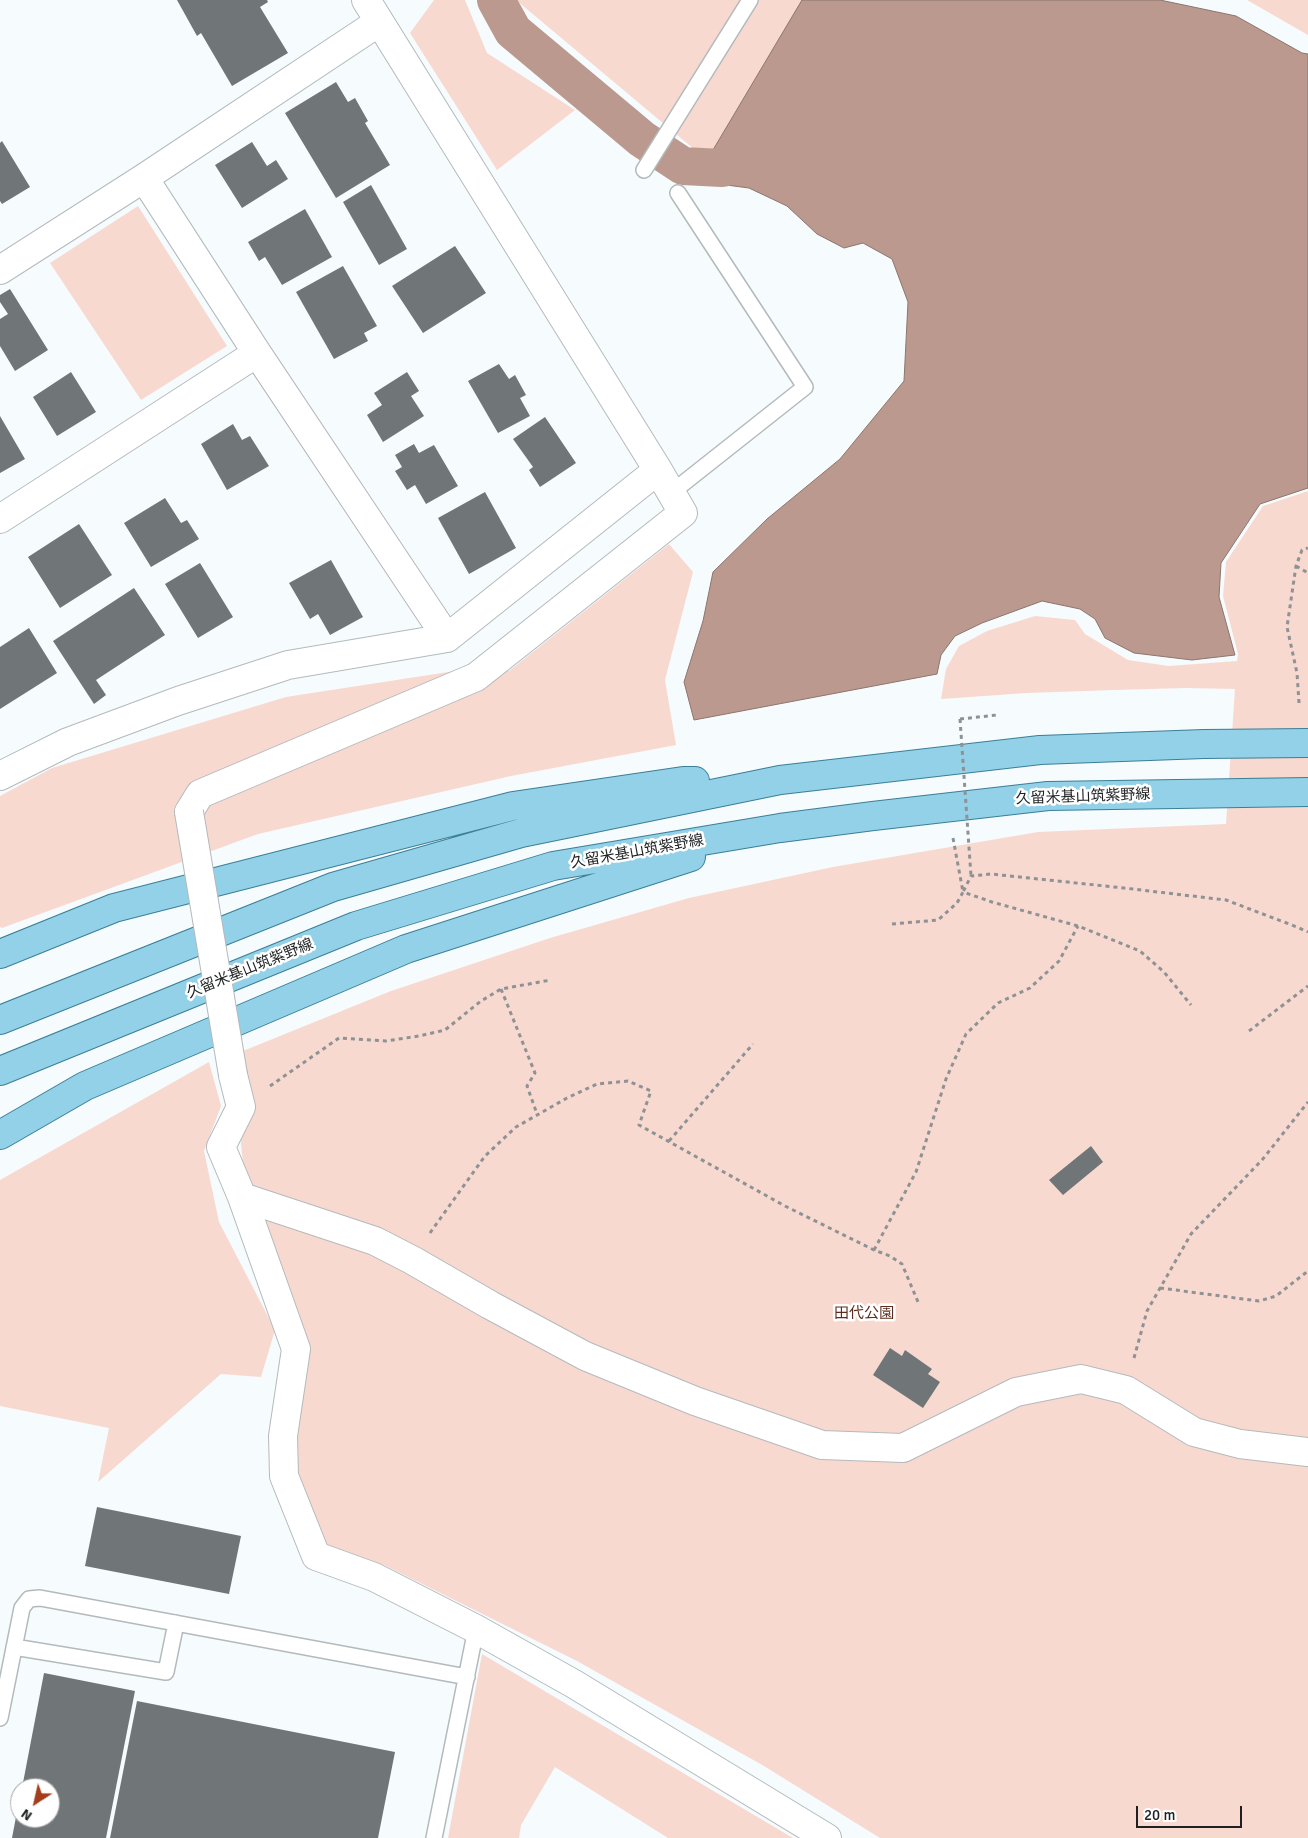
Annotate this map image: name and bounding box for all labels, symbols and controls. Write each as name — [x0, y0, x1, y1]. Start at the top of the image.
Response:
street label: 久留米基山筑紫野線 — [1015, 786, 1151, 808]
street label: 久留米基山筑紫野線 — [569, 831, 705, 873]
street label: 久留米基山筑紫野線 — [184, 935, 316, 1003]
park label: 田代公園 — [834, 1305, 894, 1323]
north arrow — [10, 1778, 60, 1828]
scale bar — [1138, 1796, 1244, 1828]
text: N — [18, 1805, 36, 1825]
text: 20 m — [1144, 1806, 1175, 1824]

